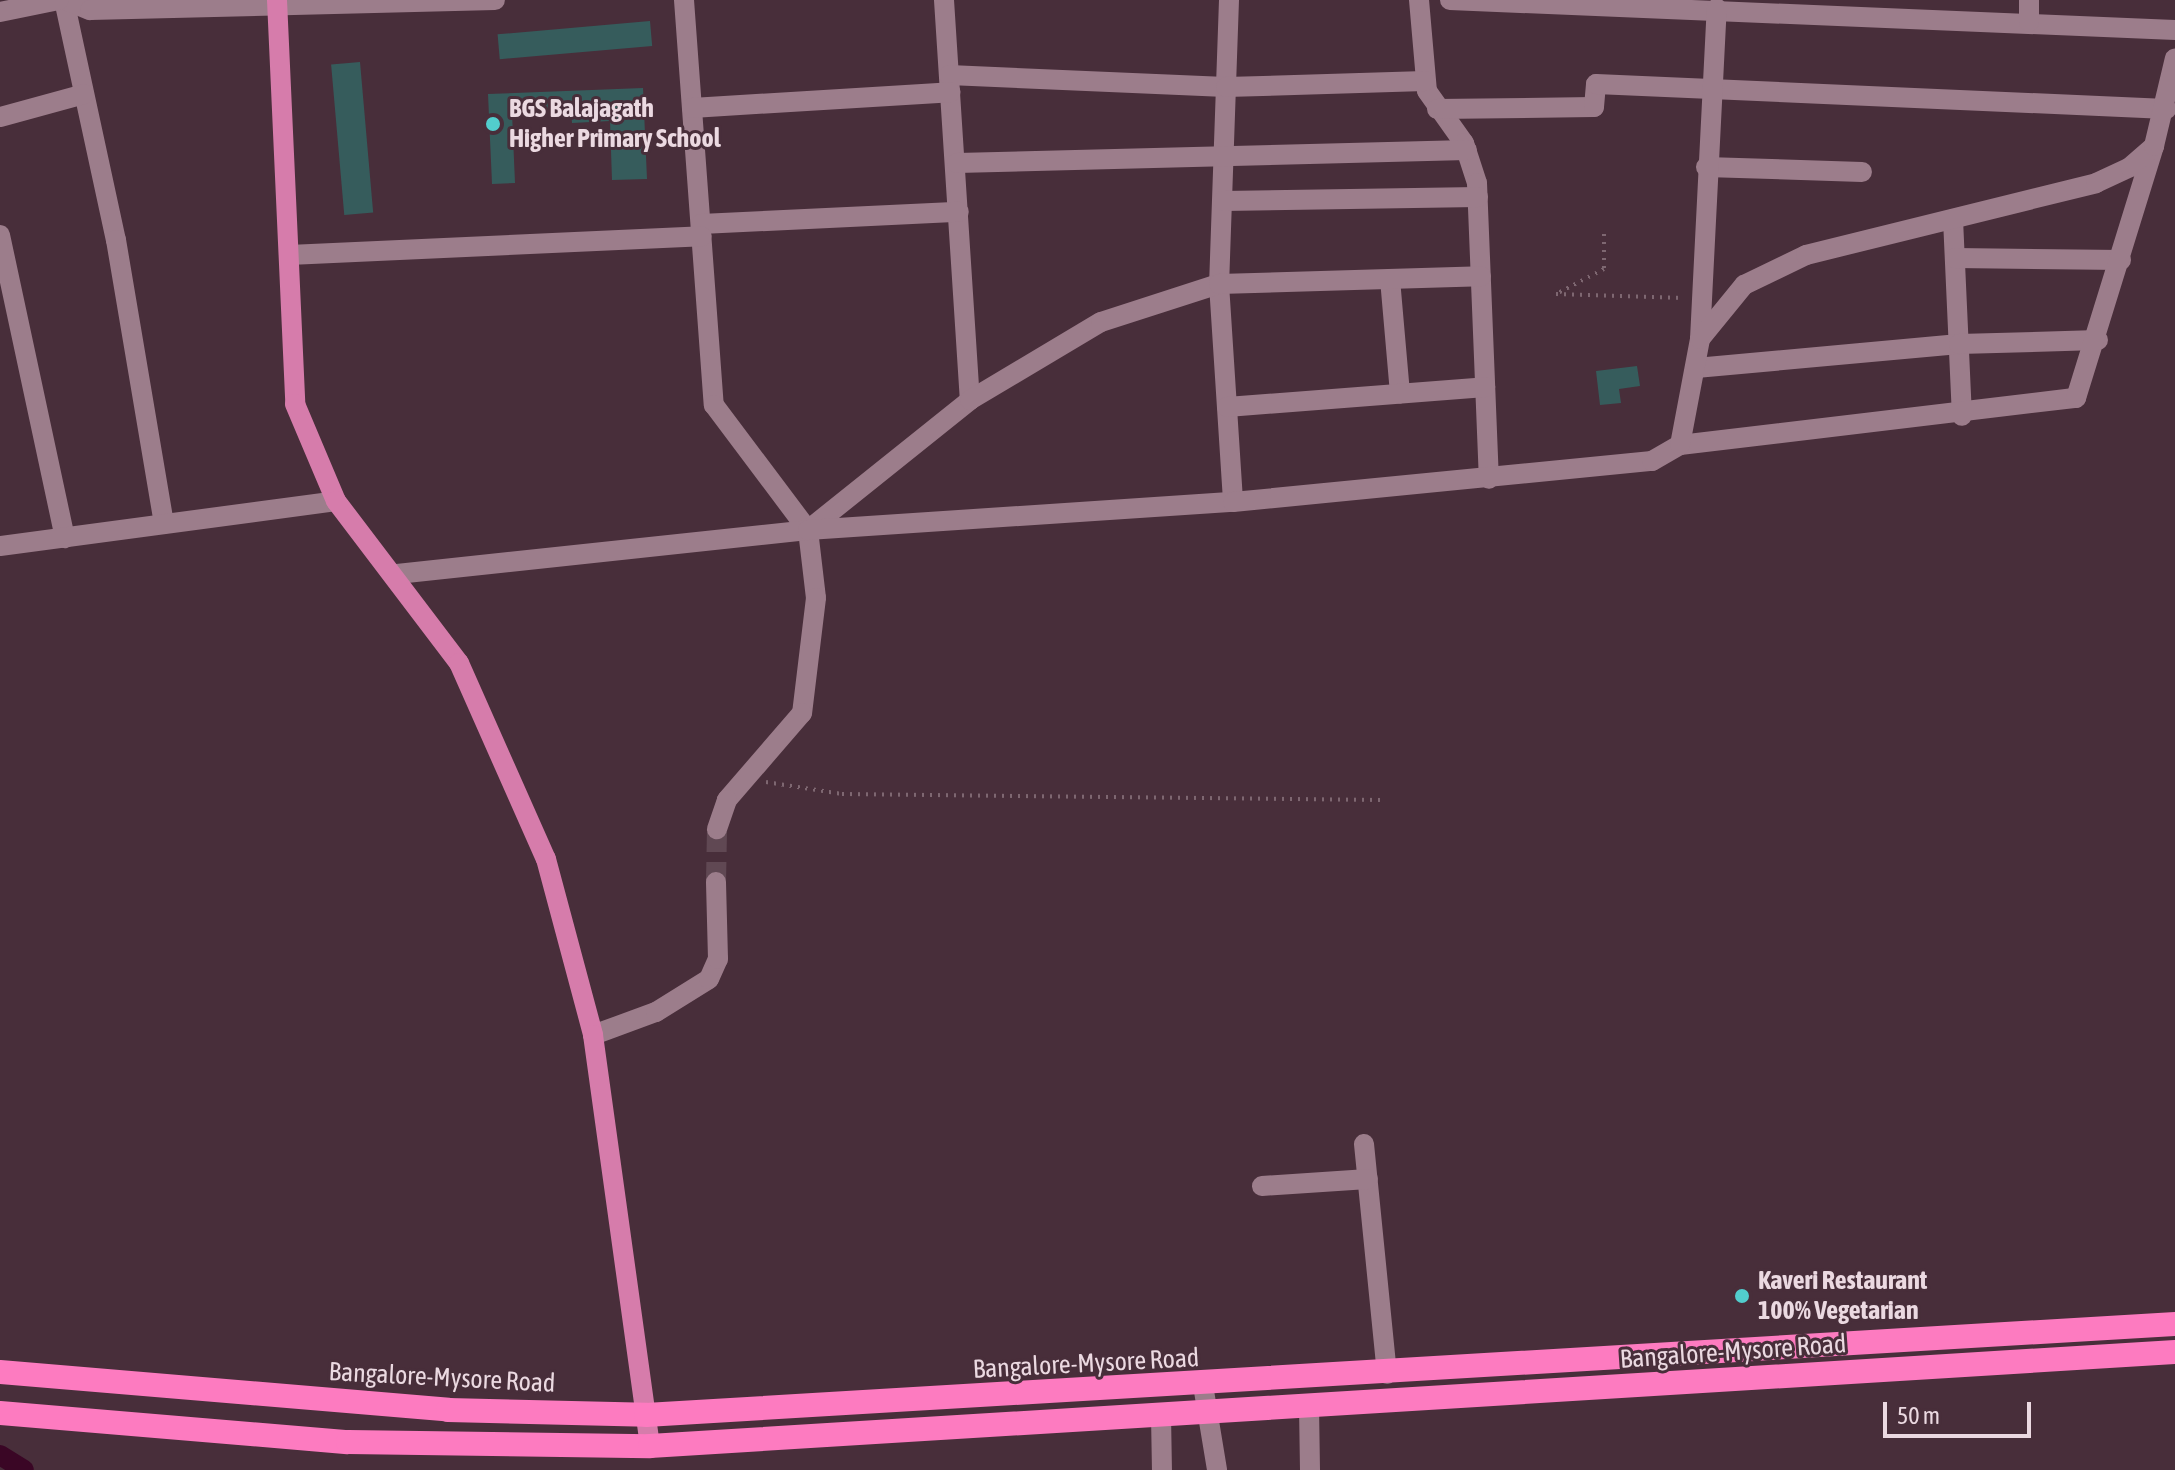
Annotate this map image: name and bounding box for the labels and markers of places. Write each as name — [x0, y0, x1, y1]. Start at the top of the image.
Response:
place label: BGS Balajagath Higher Primary School — [509, 93, 721, 154]
marker: BGS Balajagath Higher Primary School — [484, 115, 502, 133]
place label: Kaveri Restaurant 100% Vegetarian — [1758, 1265, 1927, 1326]
marker: Kaveri Restaurant 100% Vegetarian — [1733, 1287, 1751, 1305]

